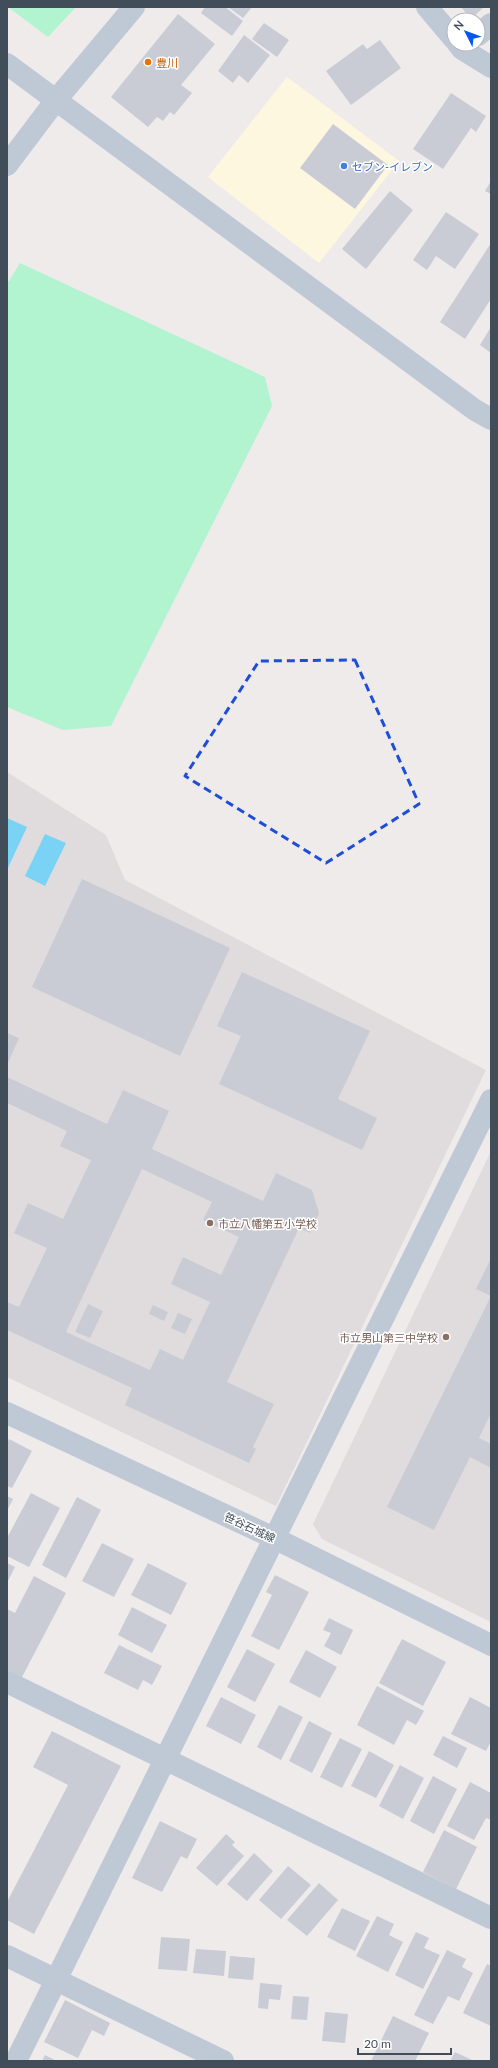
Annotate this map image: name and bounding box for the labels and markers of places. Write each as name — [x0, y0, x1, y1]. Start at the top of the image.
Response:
place label: 豊川 — [156, 56, 178, 69]
marker: 豊川 — [143, 57, 153, 67]
place label: セブン-イレブン — [352, 160, 433, 173]
marker: セブン-イレブン — [339, 161, 349, 171]
place label: 市立八幡第五小学校 — [218, 1217, 317, 1230]
marker: 市立八幡第五小学校 — [205, 1218, 215, 1228]
place label: 市立男山第三中学校 — [339, 1331, 438, 1344]
marker: 市立男山第三中学校 — [441, 1332, 451, 1342]

